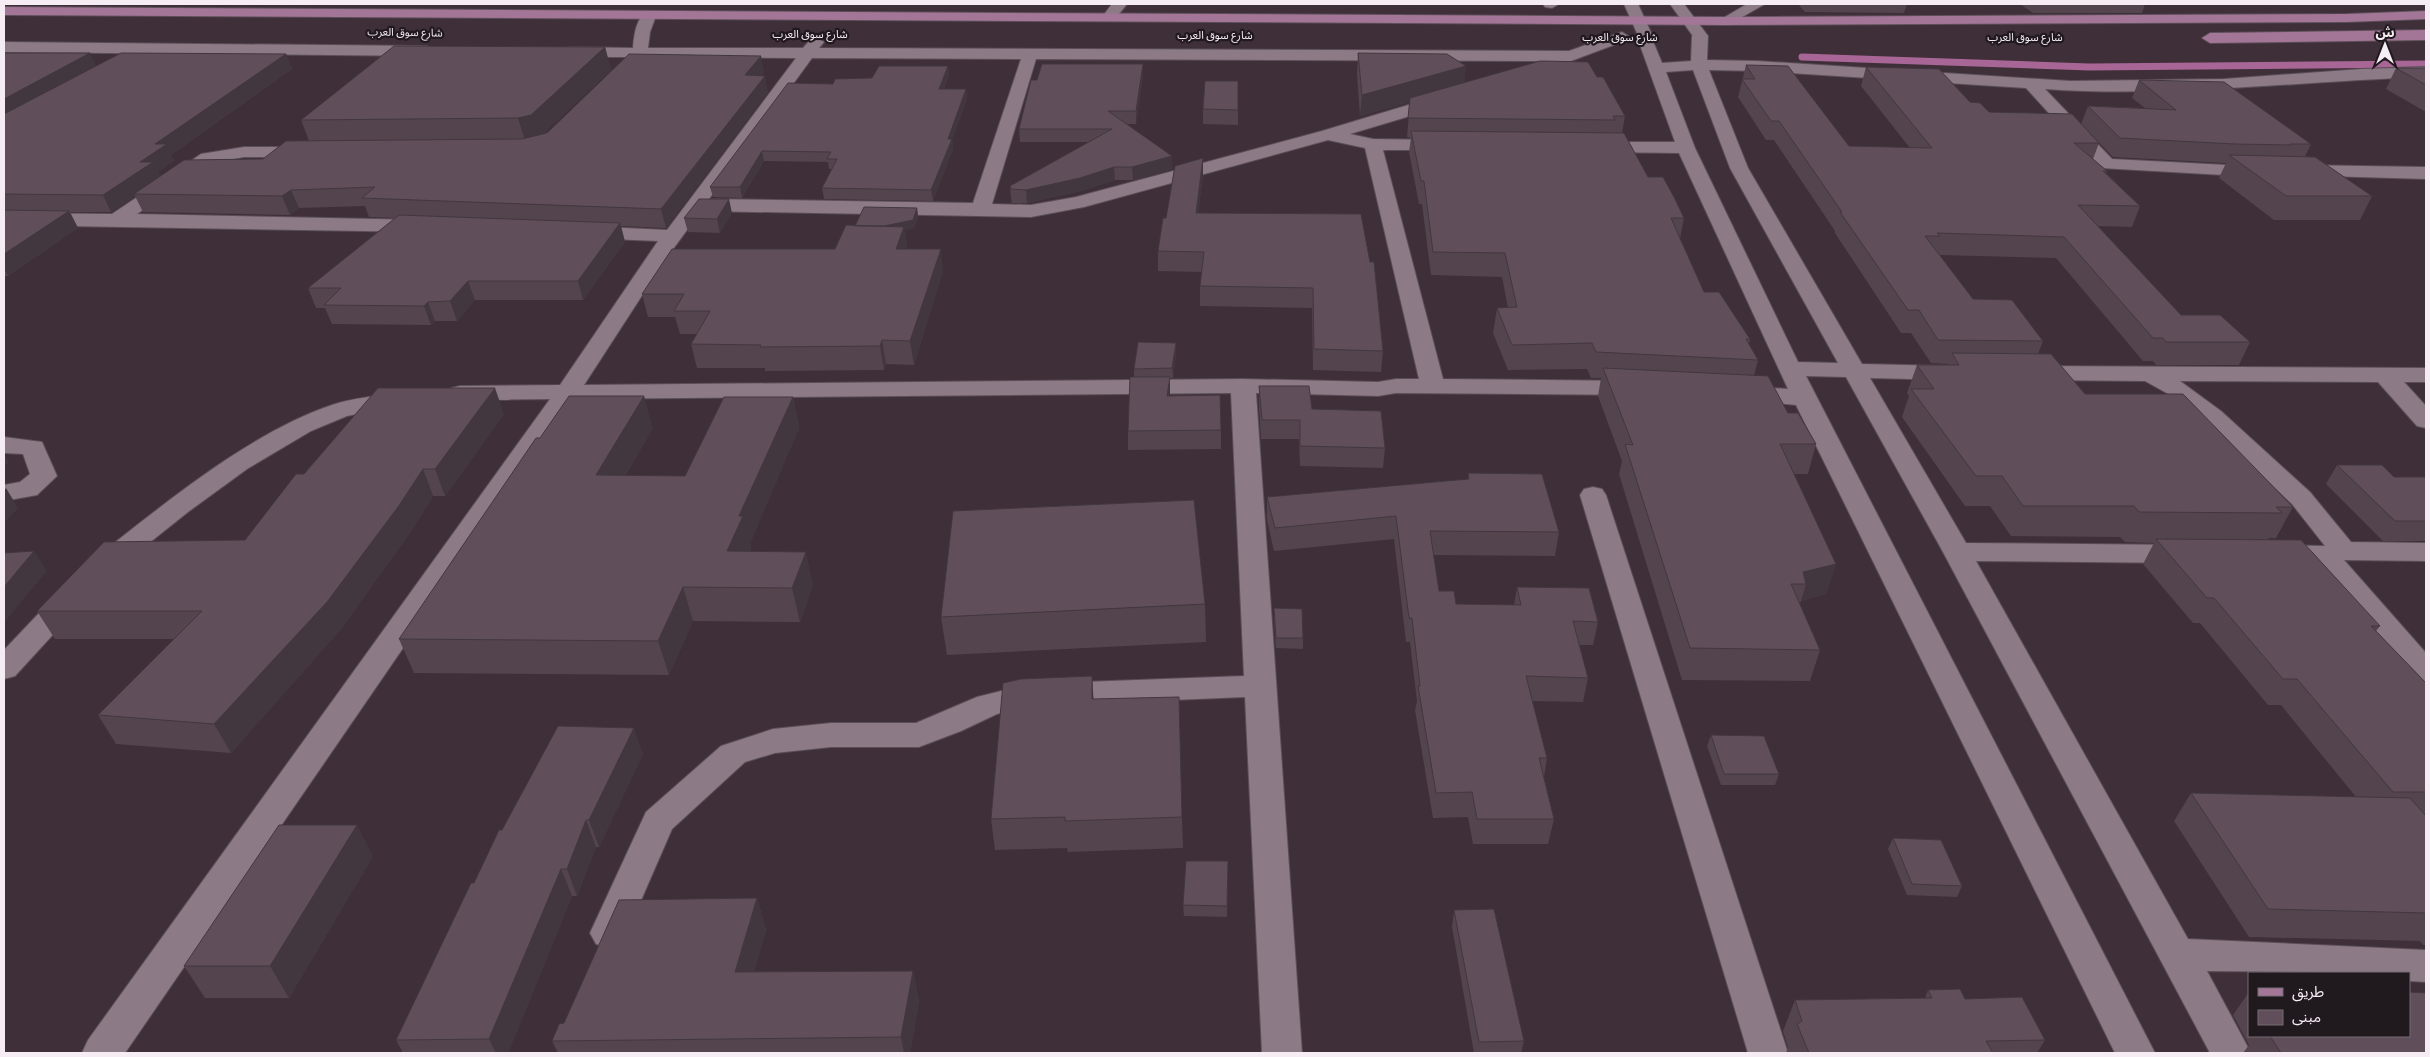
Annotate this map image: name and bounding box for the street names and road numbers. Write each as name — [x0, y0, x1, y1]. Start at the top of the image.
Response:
street label: شارع سوق العرب — [367, 24, 443, 41]
street label: شارع سوق العرب — [772, 27, 848, 42]
street label: شارع سوق العرب — [1177, 28, 1253, 43]
street label: شارع سوق العرب — [1582, 30, 1658, 45]
street label: شارع سوق العرب — [1987, 30, 2063, 45]

